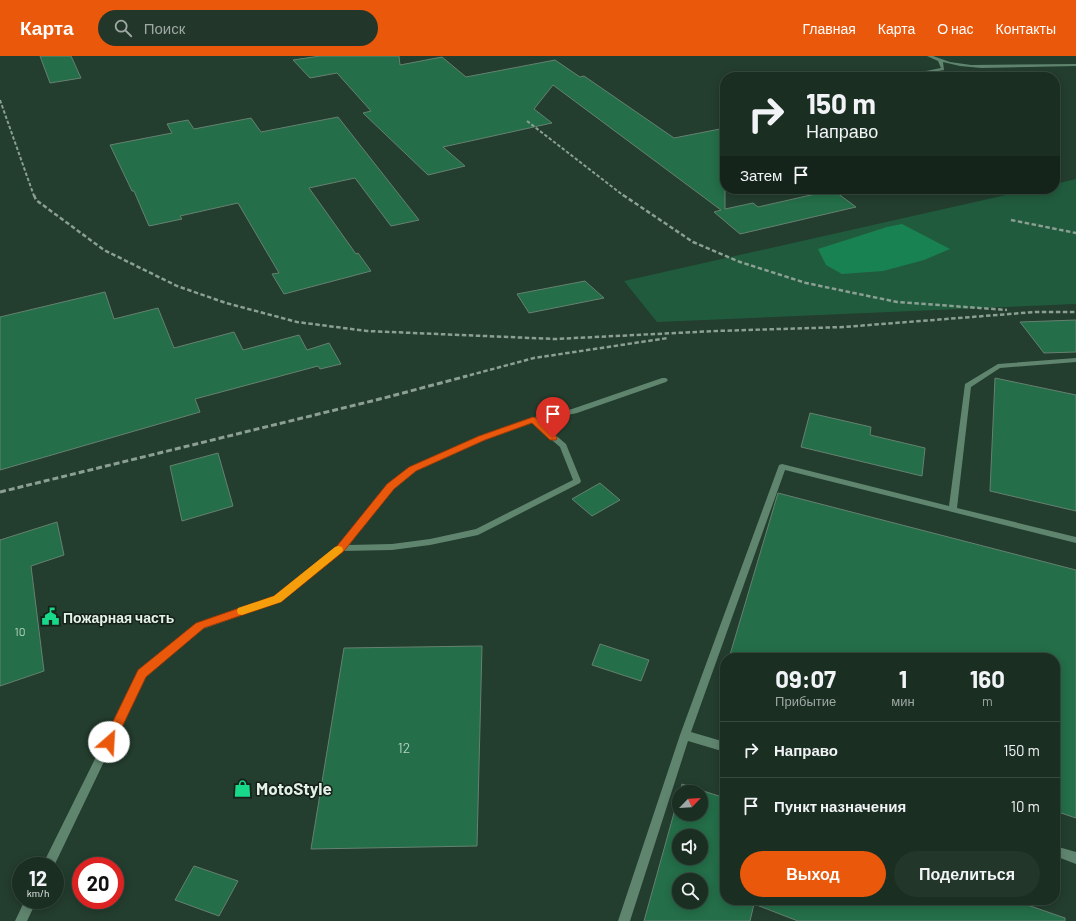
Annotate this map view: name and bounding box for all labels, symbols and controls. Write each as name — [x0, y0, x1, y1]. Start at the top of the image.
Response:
search box — [98, 10, 378, 46]
text: Карта — [20, 16, 74, 39]
icon: search — [112, 17, 134, 39]
text: Поиск — [144, 19, 185, 37]
text: Главная — [803, 20, 856, 37]
text: Карта — [878, 20, 915, 37]
text: О нас — [937, 20, 974, 37]
text: Контакты — [996, 20, 1056, 37]
text: 150 m — [806, 86, 876, 120]
icon: right — [740, 88, 792, 140]
text: Направо — [806, 120, 878, 142]
icon: arrive — [790, 164, 812, 186]
text: Затем — [740, 166, 782, 184]
pin — [536, 397, 570, 438]
icon: arrive — [542, 403, 564, 425]
public building icon: Пожарная часть — [40, 607, 60, 627]
place label: Пожарная часть — [63, 609, 175, 626]
house number: 10 — [15, 624, 25, 638]
text: 09:07 — [775, 664, 836, 693]
text: 1 — [899, 664, 907, 693]
text: 160 — [970, 664, 1005, 693]
text: Прибытие — [775, 693, 836, 709]
text: мин — [891, 693, 915, 709]
text: m — [982, 693, 993, 709]
position arrow — [88, 721, 130, 763]
house number: 12 — [398, 739, 410, 756]
icon: right — [740, 739, 762, 761]
text: Направо — [774, 741, 838, 759]
text: 150 m — [1003, 741, 1040, 759]
shop icon: MotoStyle — [233, 778, 253, 798]
place label: MotoStyle — [256, 778, 332, 798]
north arrow — [672, 785, 708, 821]
map controls — [672, 785, 708, 909]
icon: arrive — [740, 795, 762, 817]
text: Пункт назначения — [774, 797, 906, 815]
text: 10 m — [1011, 797, 1040, 815]
button: sound — [672, 829, 708, 865]
button: Выход — [740, 851, 886, 897]
button: Поделиться — [894, 851, 1040, 897]
speed limit sign: 20 — [72, 857, 124, 909]
text: 12 — [29, 866, 47, 890]
button: search — [672, 873, 708, 909]
text: km/h — [27, 887, 49, 899]

